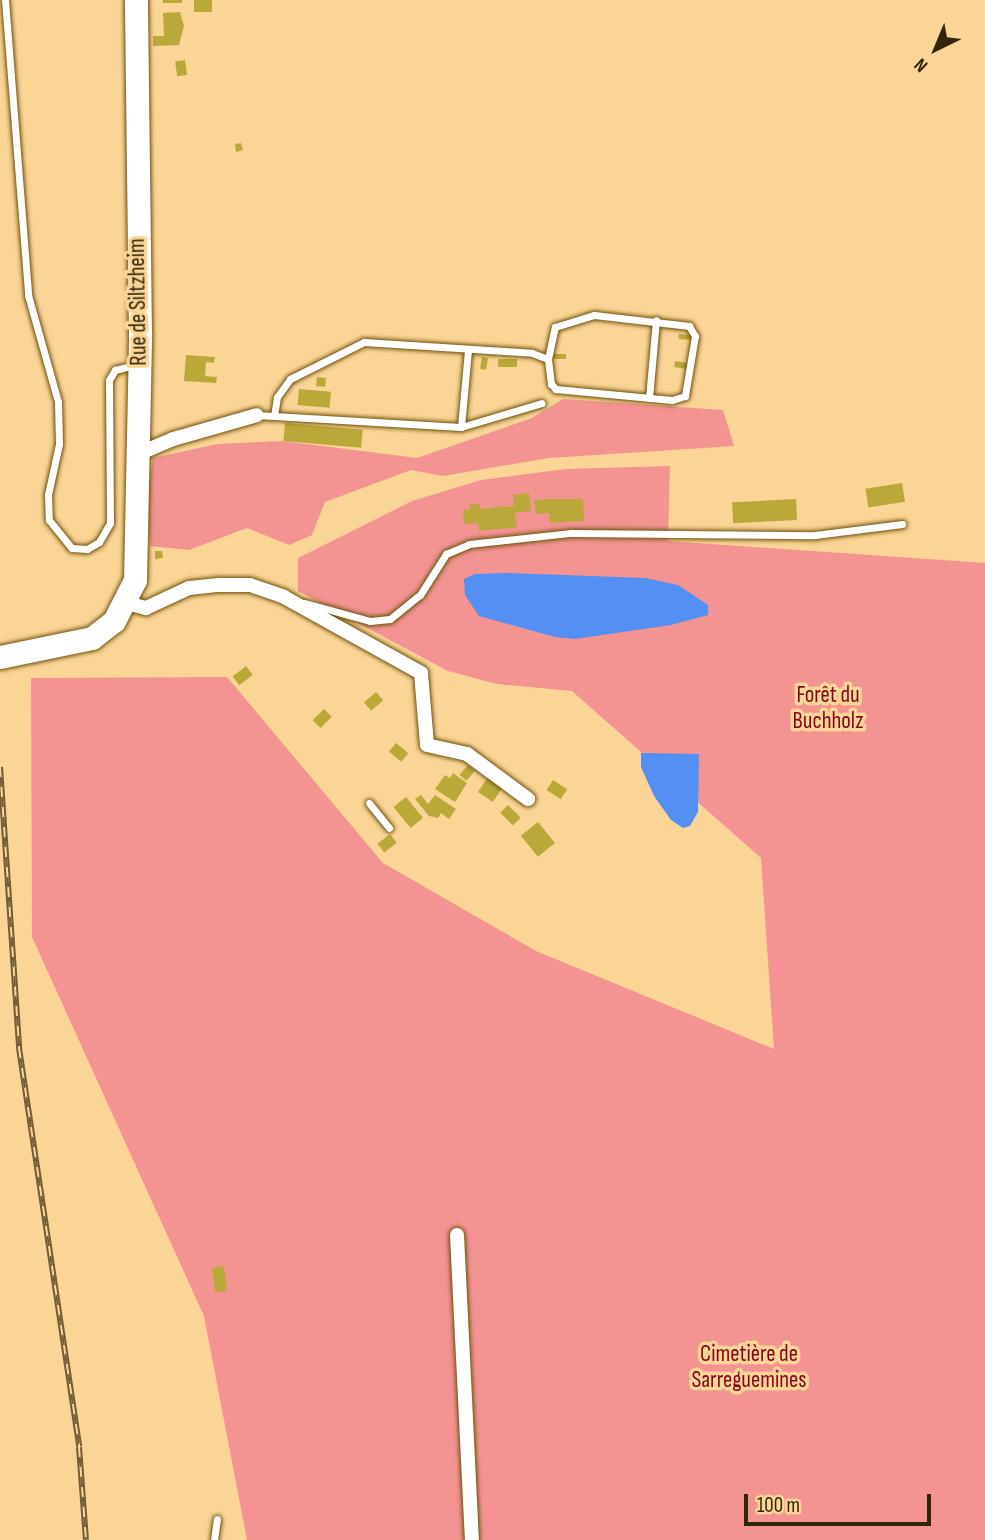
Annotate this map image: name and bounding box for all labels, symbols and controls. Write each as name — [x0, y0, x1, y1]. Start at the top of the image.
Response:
north arrow — [901, 14, 971, 84]
text: N — [910, 53, 933, 77]
street label: Rue de Siltzheim — [123, 238, 153, 366]
park label: Forêt du Buchholz — [793, 681, 863, 735]
park label: Cimetière de Sarreguemines — [691, 1340, 807, 1394]
scale bar — [747, 1480, 934, 1524]
text: 100 m — [757, 1493, 800, 1518]

